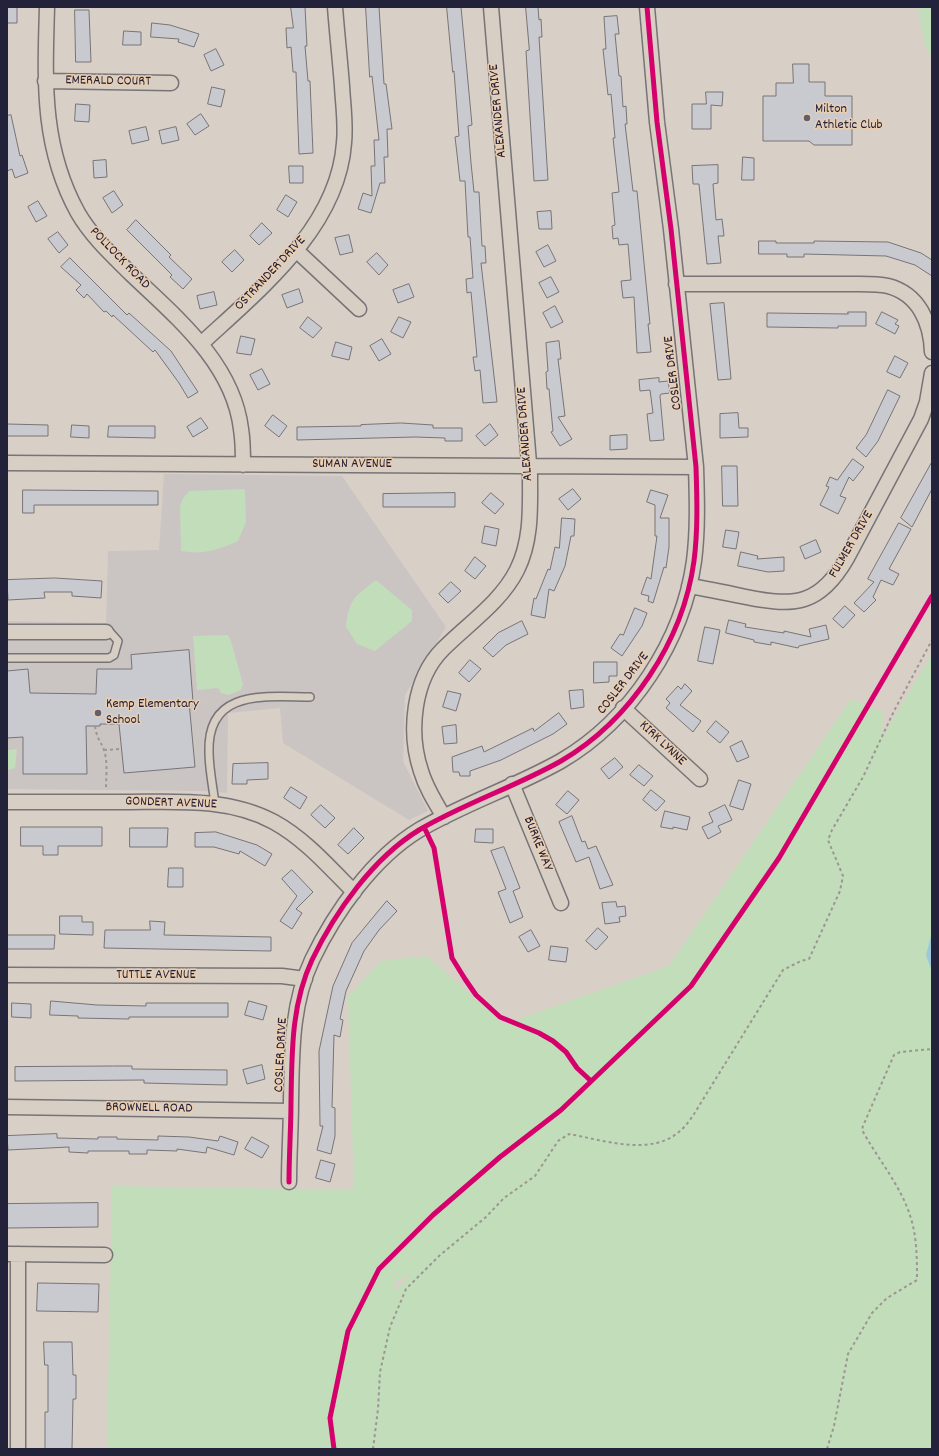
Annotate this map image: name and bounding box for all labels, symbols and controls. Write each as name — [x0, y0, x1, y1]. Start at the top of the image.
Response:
street label: ALEXANDER DRIVE — [487, 63, 511, 159]
street label: EMERALD COURT — [65, 73, 151, 91]
place label: Milton Athletic Club — [815, 102, 883, 134]
marker: Milton Athletic Club — [802, 113, 812, 123]
street label: POLLOCK ROAD — [85, 224, 153, 294]
street label: OSTRANDER DRIVE — [232, 233, 310, 315]
street label: COSLER DRIVE — [661, 335, 687, 411]
street label: ALEXANDER DRIVE — [514, 386, 538, 482]
street label: SUMAN AVENUE — [312, 457, 392, 473]
street label: FULMER DRIVE — [826, 508, 878, 582]
street label: COSLER DRIVE — [594, 649, 654, 719]
place label: Kemp Elementary School — [106, 697, 199, 730]
marker: Kemp Elementary School — [93, 708, 103, 718]
street label: KIRK LYNNE — [635, 718, 689, 770]
street label: GONDERT AVENUE — [125, 794, 217, 814]
street label: BURKE WAY — [519, 814, 555, 874]
street label: TUTTLE AVENUE — [116, 968, 196, 984]
street label: COSLER DRIVE — [272, 1017, 292, 1093]
street label: BROWNELL ROAD — [105, 1100, 193, 1118]

